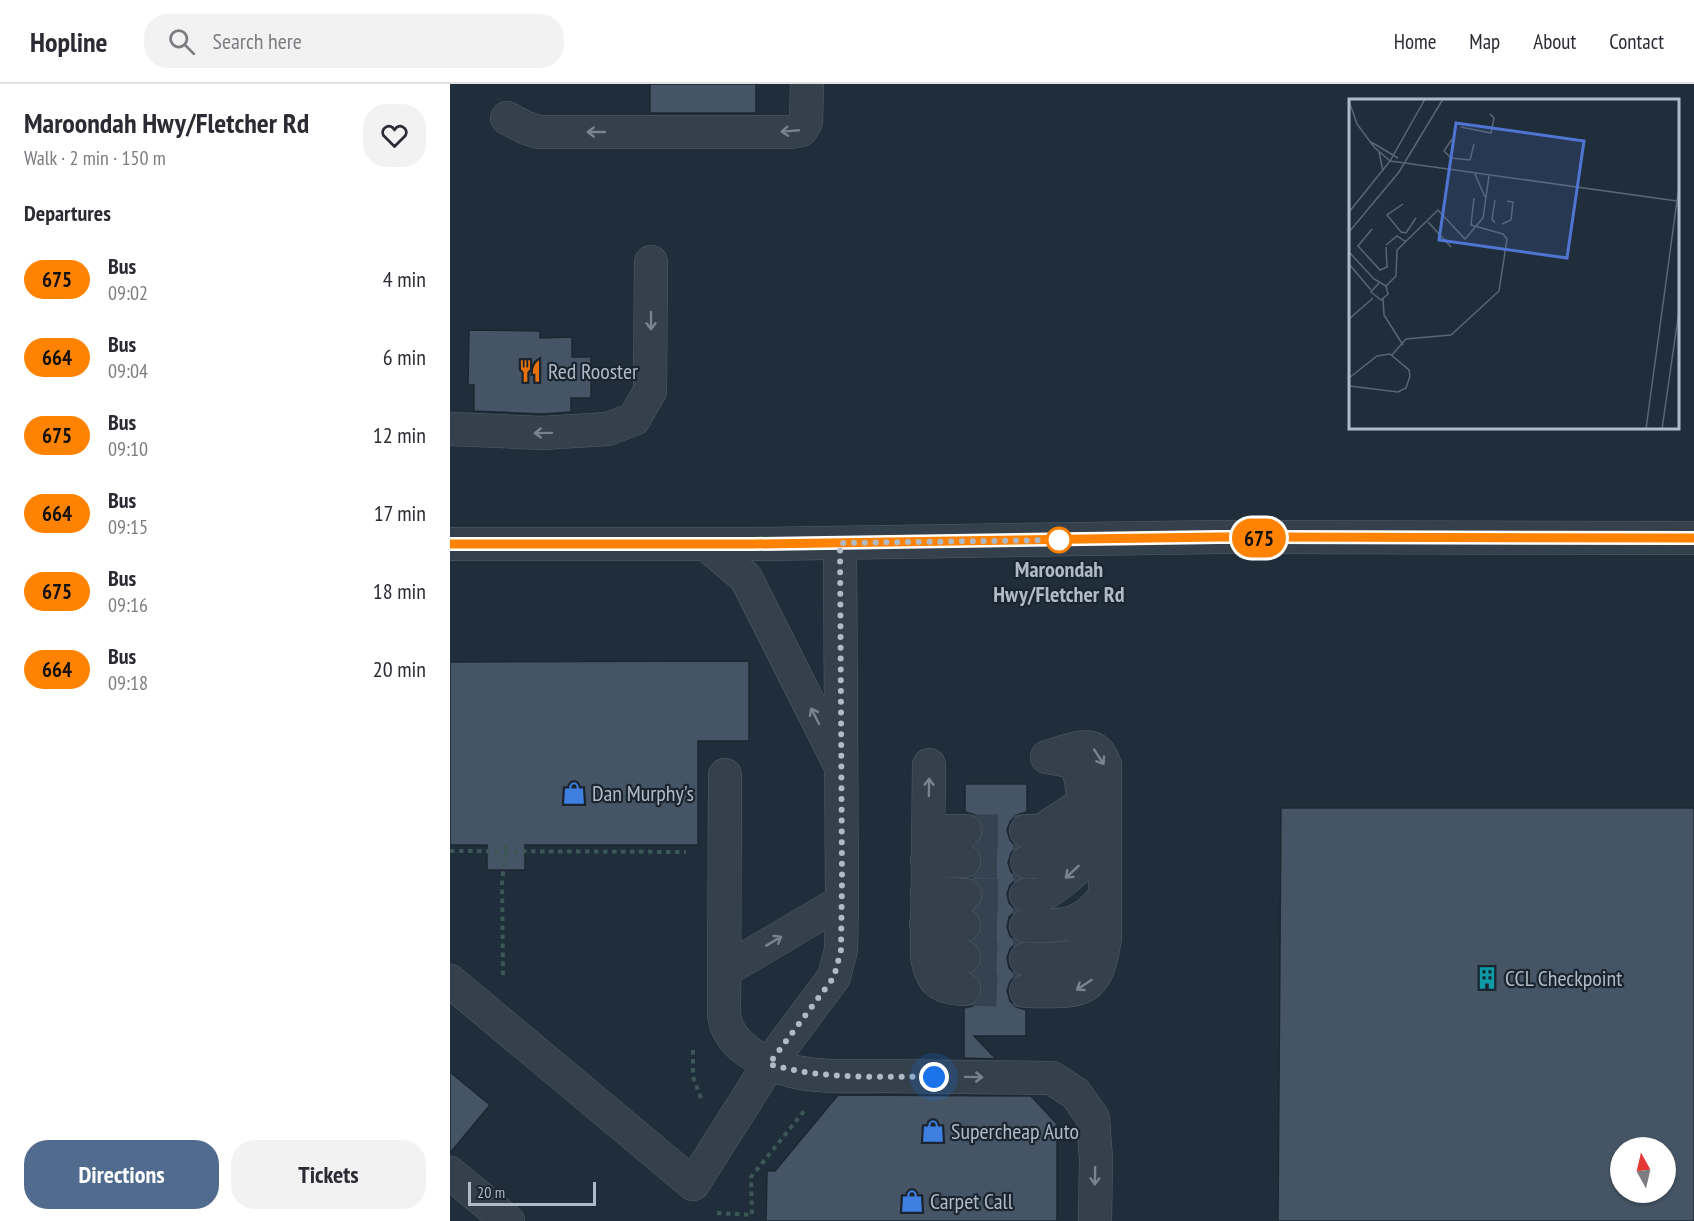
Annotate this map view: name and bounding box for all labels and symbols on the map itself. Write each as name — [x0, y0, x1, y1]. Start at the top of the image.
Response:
inset map — [1349, 99, 1679, 429]
one-way arrow — [586, 126, 606, 138]
one-way arrow — [781, 126, 801, 137]
one-way arrow — [645, 310, 657, 330]
place label: Red Rooster — [548, 357, 638, 385]
restaurant icon: Red Rooster — [517, 358, 543, 384]
one-way arrow — [534, 427, 554, 439]
line badge: 675 — [1224, 518, 1294, 558]
marker: Maroondah Hwy/Fletcher Rd — [1046, 527, 1072, 553]
place label: Maroondah Hwy/Fletcher Rd — [993, 555, 1125, 608]
one-way arrow — [809, 707, 821, 725]
one-way arrow — [1093, 749, 1106, 766]
one-way arrow — [923, 777, 934, 797]
place label: Dan Murphy's — [592, 779, 694, 807]
shop icon: Dan Murphy's — [561, 780, 587, 806]
one-way arrow — [1065, 865, 1080, 879]
one-way arrow — [766, 935, 783, 947]
place label: CCL Checkpoint — [1505, 964, 1622, 992]
building icon: CCL Checkpoint — [1474, 965, 1500, 991]
one-way arrow — [1075, 978, 1092, 991]
your location — [919, 1062, 949, 1092]
one-way arrow — [963, 1071, 983, 1083]
place label: Supercheap Auto — [951, 1117, 1079, 1145]
shop icon: Supercheap Auto — [920, 1118, 946, 1144]
north arrow — [1610, 1137, 1676, 1203]
one-way arrow — [1089, 1166, 1101, 1186]
scale bar — [468, 1179, 596, 1206]
place label: Carpet Call — [930, 1187, 1014, 1215]
shop icon: Carpet Call — [899, 1188, 925, 1214]

